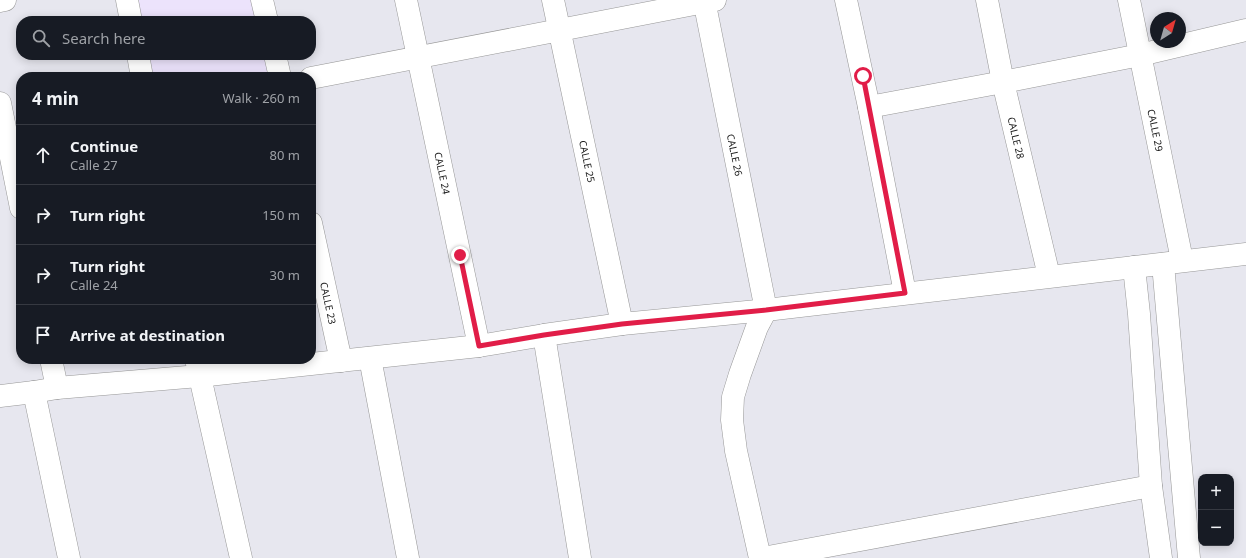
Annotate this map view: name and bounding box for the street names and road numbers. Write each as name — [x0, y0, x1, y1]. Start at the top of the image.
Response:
street label: CALLE 29 — [1144, 108, 1167, 153]
street label: CALLE 28 — [1005, 115, 1028, 161]
street label: CALLE 26 — [724, 133, 746, 178]
street label: CALLE 25 — [576, 139, 599, 184]
street label: CALLE 24 — [431, 151, 454, 196]
street label: CALLE 23 — [317, 281, 340, 326]

